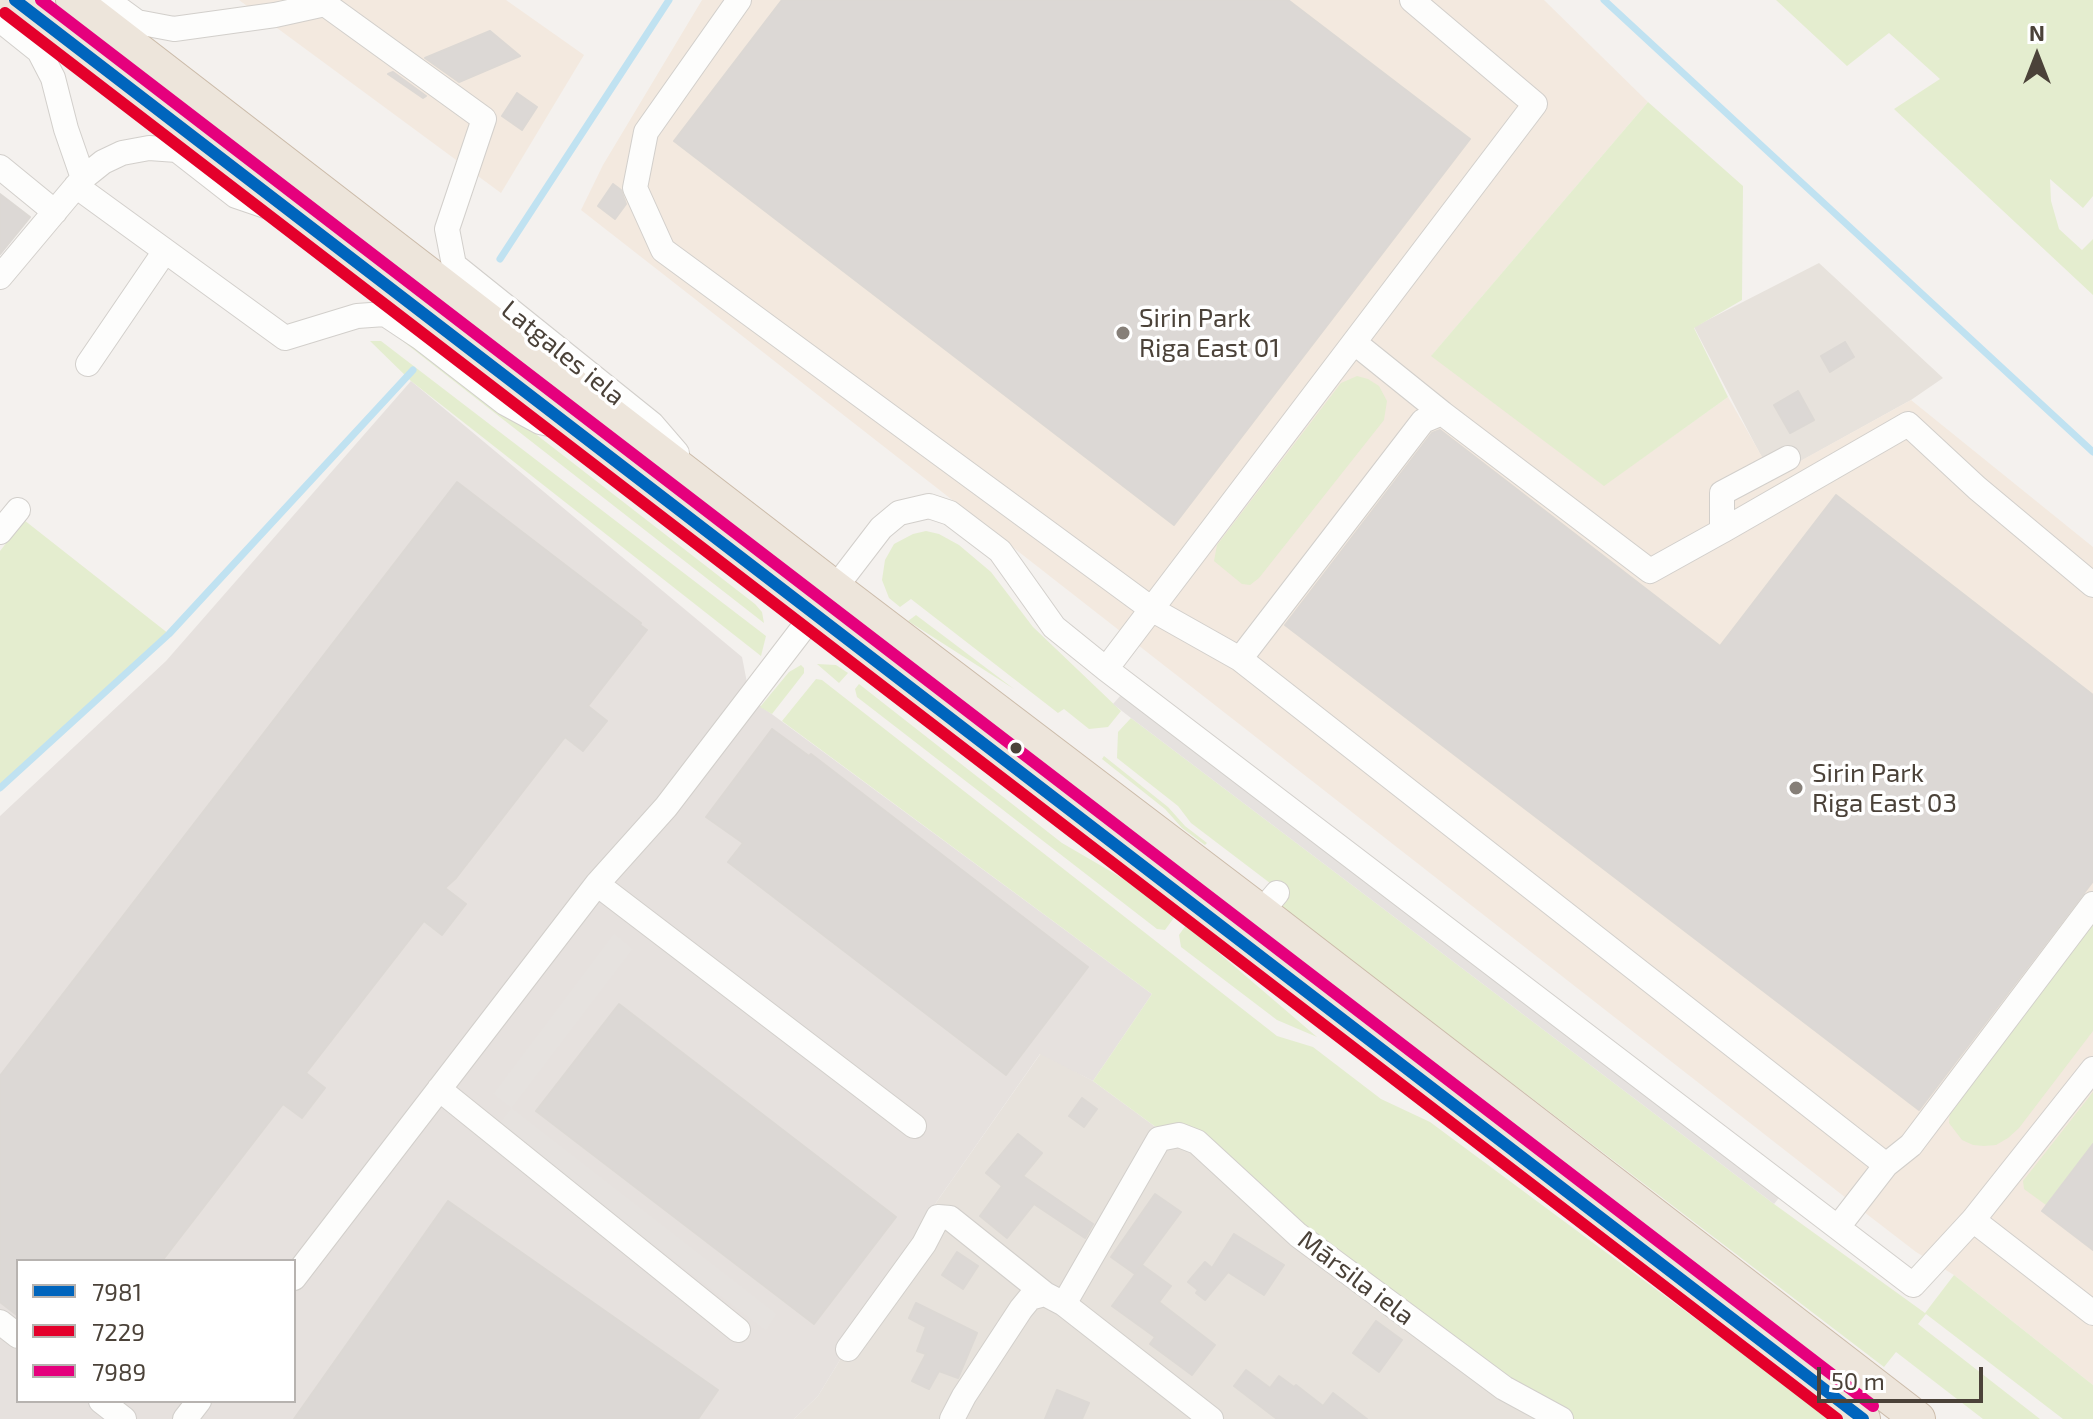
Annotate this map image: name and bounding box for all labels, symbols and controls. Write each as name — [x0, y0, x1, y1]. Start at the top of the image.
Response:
north arrow — [1997, 16, 2077, 96]
text: N — [2029, 19, 2045, 45]
street label: Latgales iela — [495, 294, 631, 412]
place label: Sirin Park Riga East 01 — [1139, 302, 1280, 364]
marker: Sirin Park Riga East 01 — [1114, 324, 1132, 342]
unlabelled marker — [1008, 740, 1024, 756]
place label: Sirin Park Riga East 03 — [1812, 757, 1957, 818]
marker: Sirin Park Riga East 03 — [1787, 779, 1805, 797]
street label: Mārsila iela — [1292, 1224, 1420, 1332]
legend — [16, 1259, 296, 1403]
text: 7981 — [92, 1277, 142, 1306]
text: 7229 — [92, 1317, 145, 1346]
scale bar — [1821, 1351, 1987, 1401]
text: 7989 — [92, 1357, 146, 1386]
text: 50 m — [1831, 1366, 1885, 1395]

